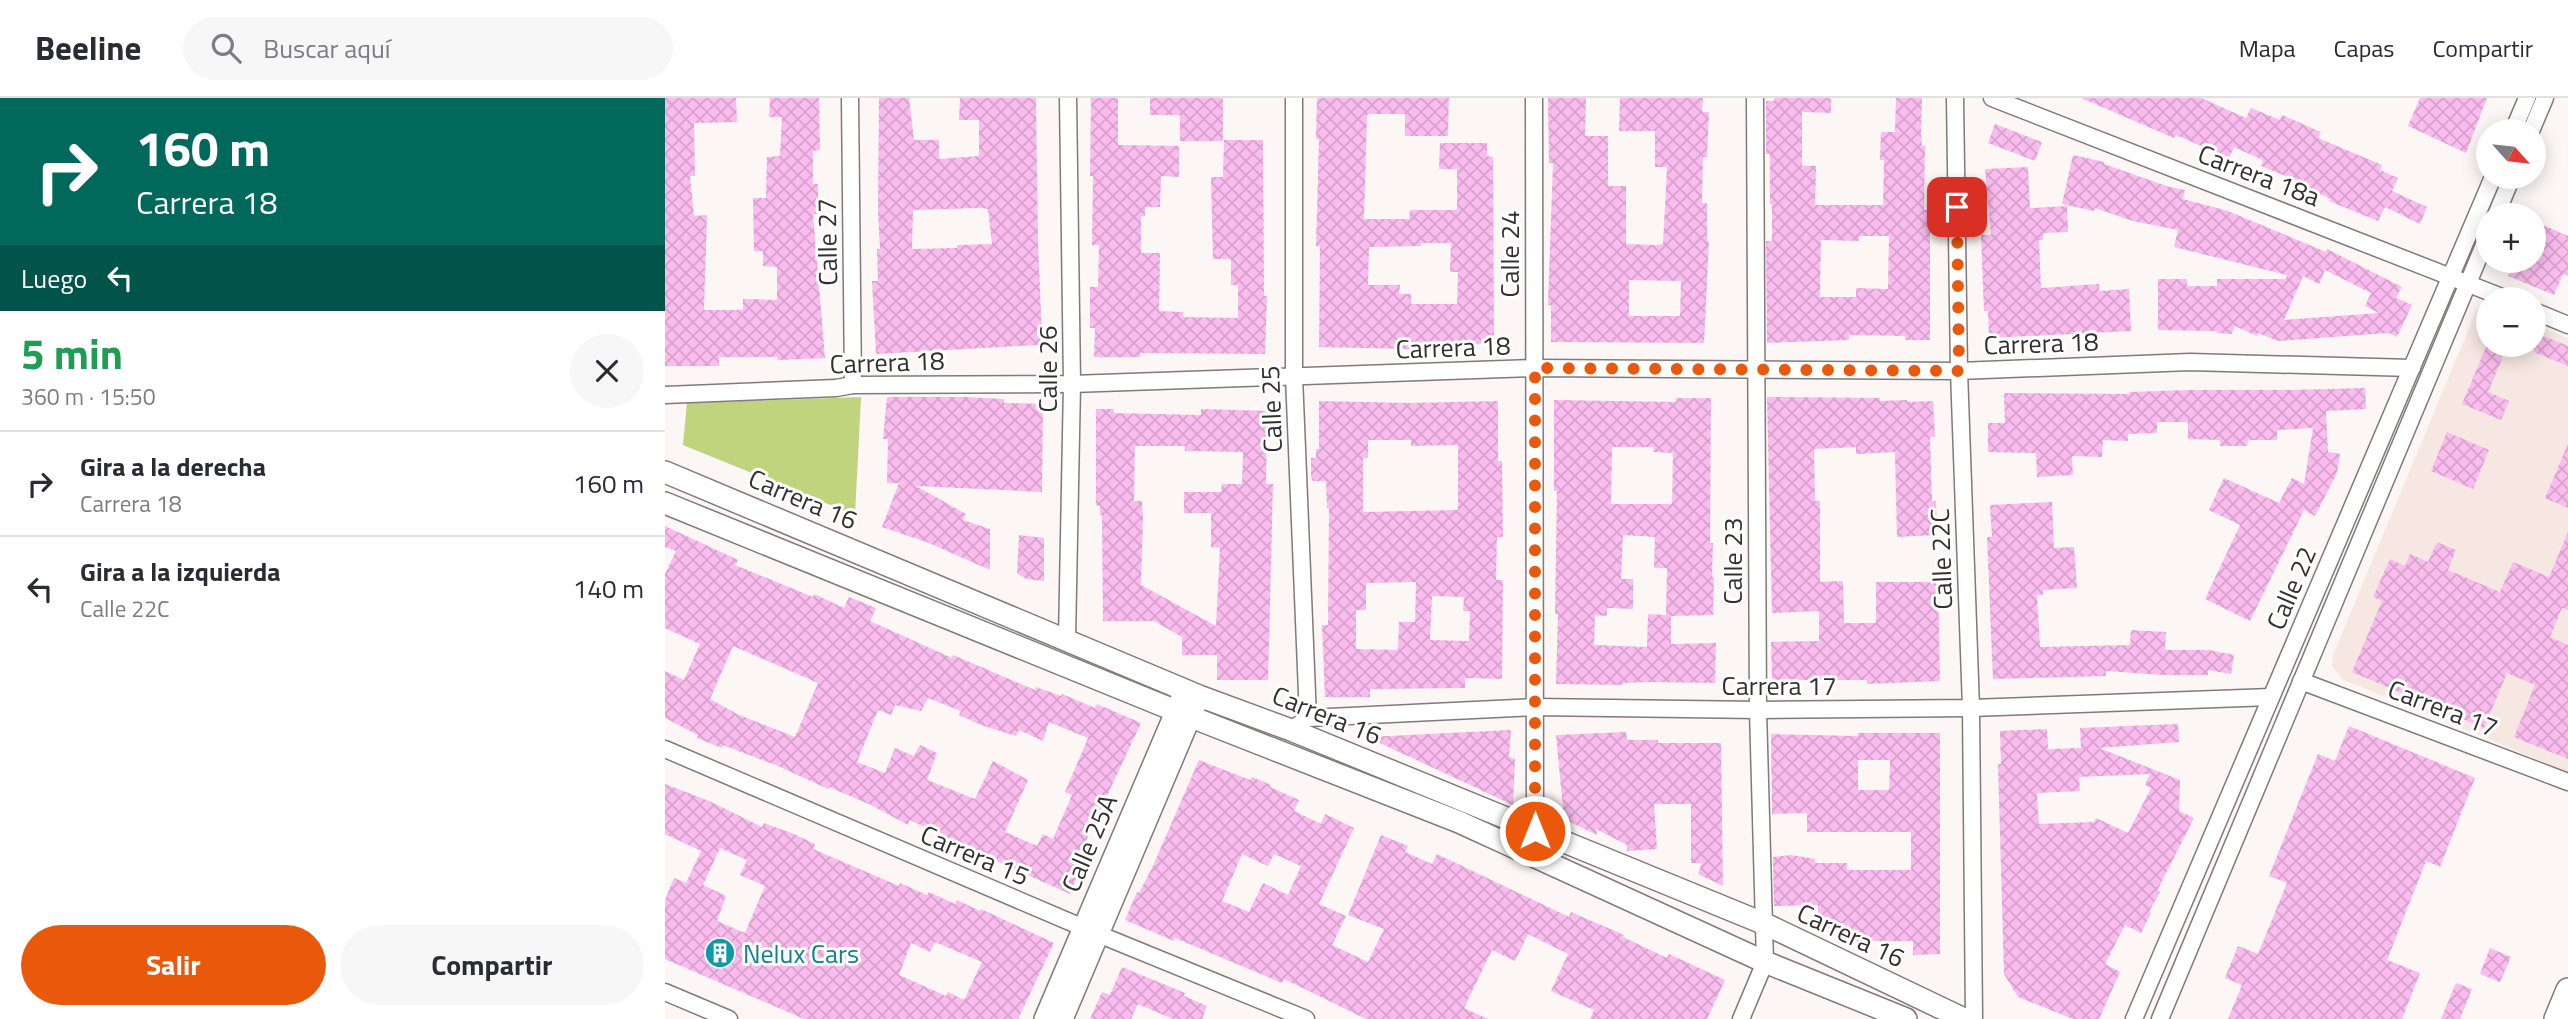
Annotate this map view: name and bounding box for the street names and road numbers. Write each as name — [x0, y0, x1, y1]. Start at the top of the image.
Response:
street label: Carrera 18a — [2192, 134, 2326, 216]
street label: Calle 27 — [807, 198, 847, 286]
street label: Calle 24 — [1490, 210, 1529, 298]
street label: Carrera 18 — [1983, 322, 2099, 364]
street label: Calle 26 — [1028, 325, 1067, 413]
street label: Carrera 18 — [1395, 326, 1511, 368]
street label: Carrera 18 — [829, 341, 945, 383]
street label: Calle 25 — [1250, 365, 1292, 453]
street label: Carrera 16 — [742, 459, 864, 539]
street label: Calle 22C — [1920, 508, 1962, 610]
street label: Calle 23 — [1713, 517, 1752, 605]
street label: Calle 22 — [2256, 540, 2326, 636]
street label: Carrera 17 — [1722, 666, 1836, 705]
street label: Carrera 17 — [2382, 669, 2504, 747]
street label: Carrera 16 — [1266, 675, 1388, 755]
street label: Calle 25A — [1051, 788, 1127, 898]
street label: Carrera 15 — [914, 815, 1036, 895]
street label: Carrera 16 — [1791, 893, 1911, 977]

